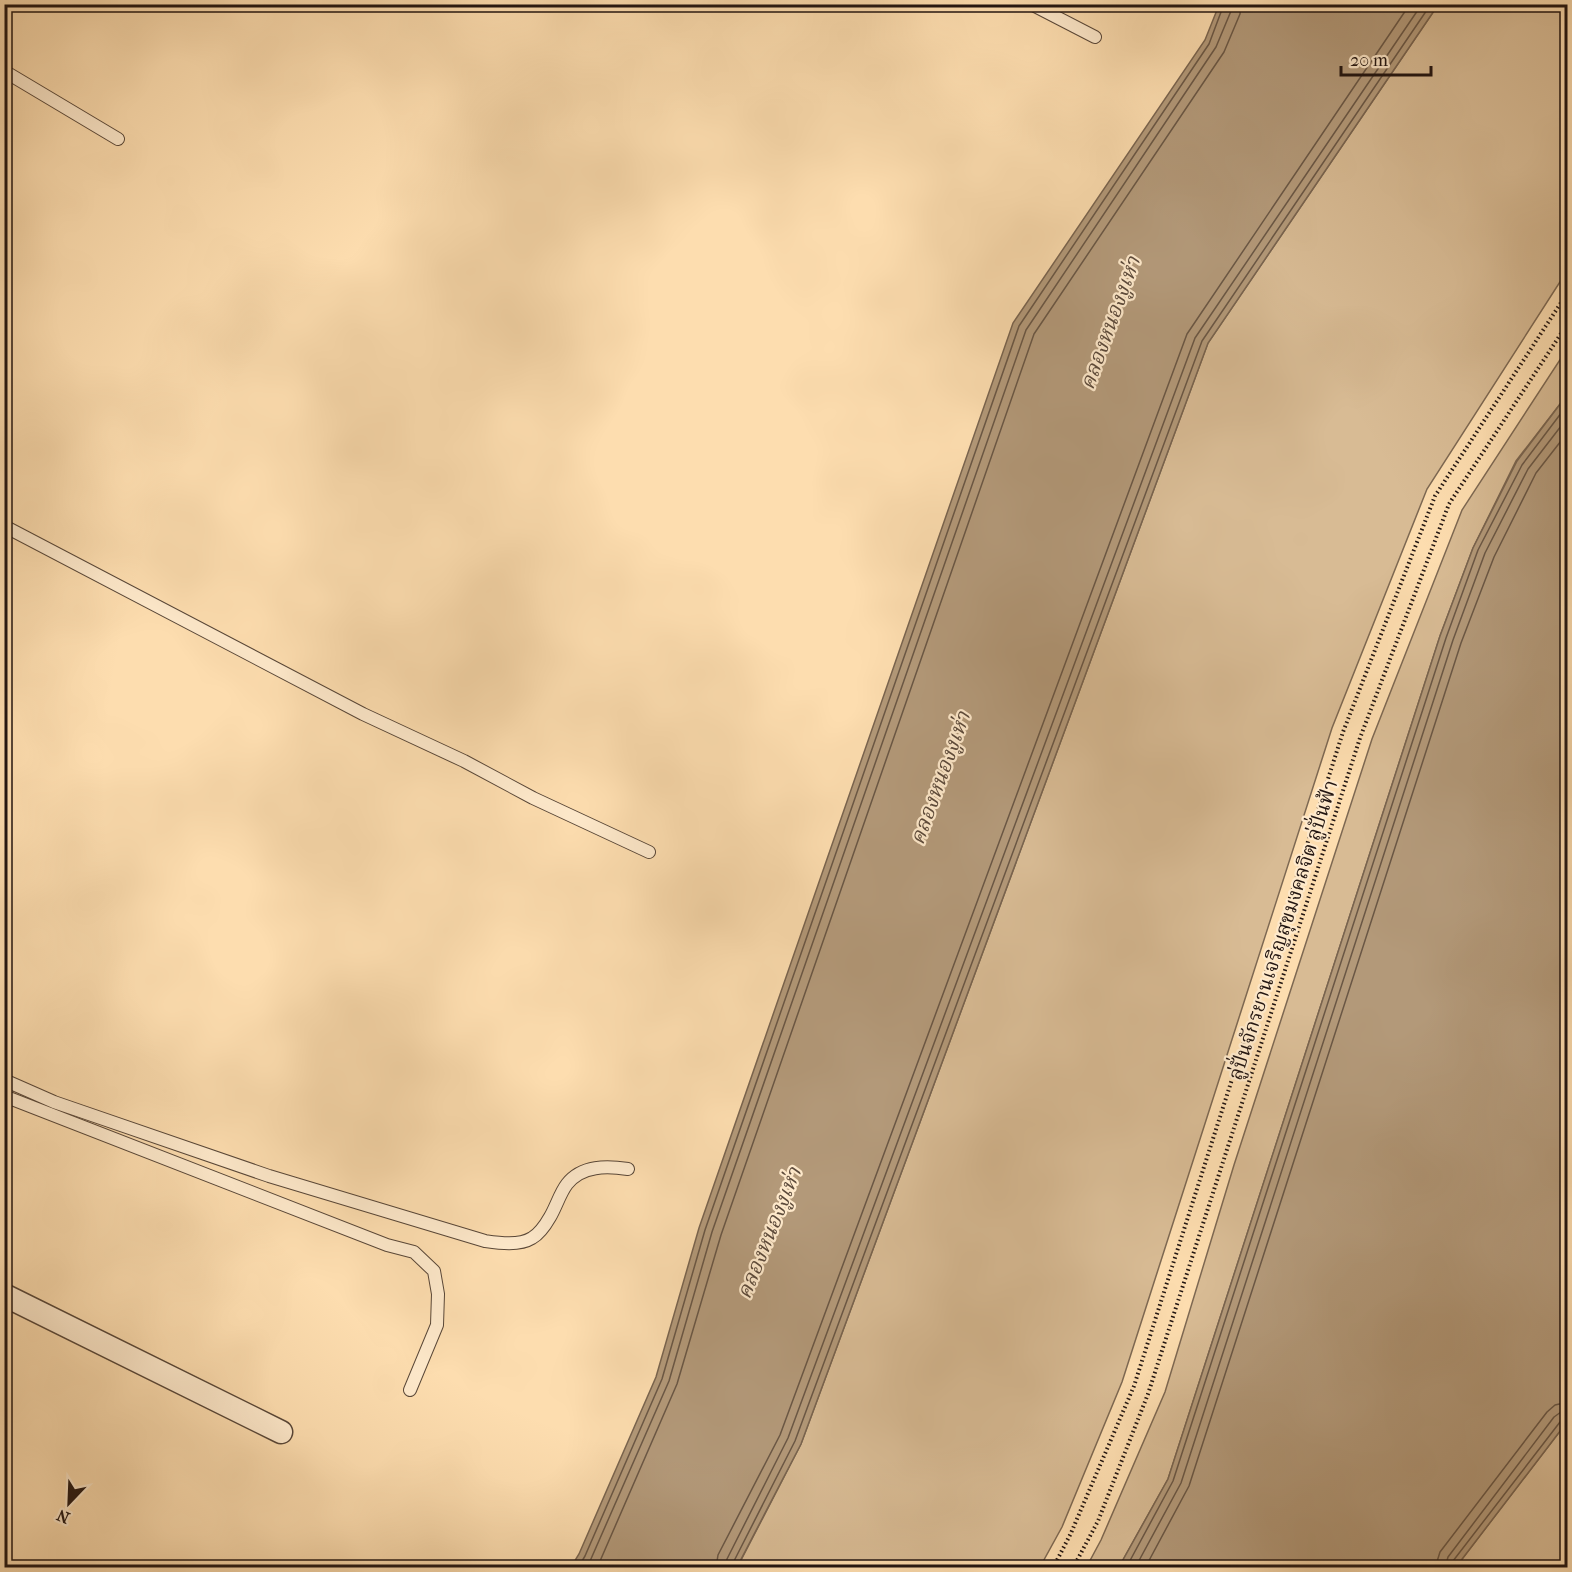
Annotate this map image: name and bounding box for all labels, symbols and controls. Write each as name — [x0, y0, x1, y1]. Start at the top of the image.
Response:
scale bar — [1341, 39, 1431, 77]
text: 20 m — [1350, 50, 1388, 71]
water label: คลองหนองงูเห่า — [1075, 253, 1147, 393]
water label: คลองหนองงูเห่า — [905, 708, 977, 848]
street label: ลู่ปั่นจักรยานเจริญสุขมงคลจิต ลู่ปั่นฟ้า — [1220, 776, 1343, 1083]
water label: คลองหนองงูเห่า — [732, 1163, 808, 1303]
north arrow — [39, 1473, 99, 1533]
text: N — [53, 1505, 73, 1527]

